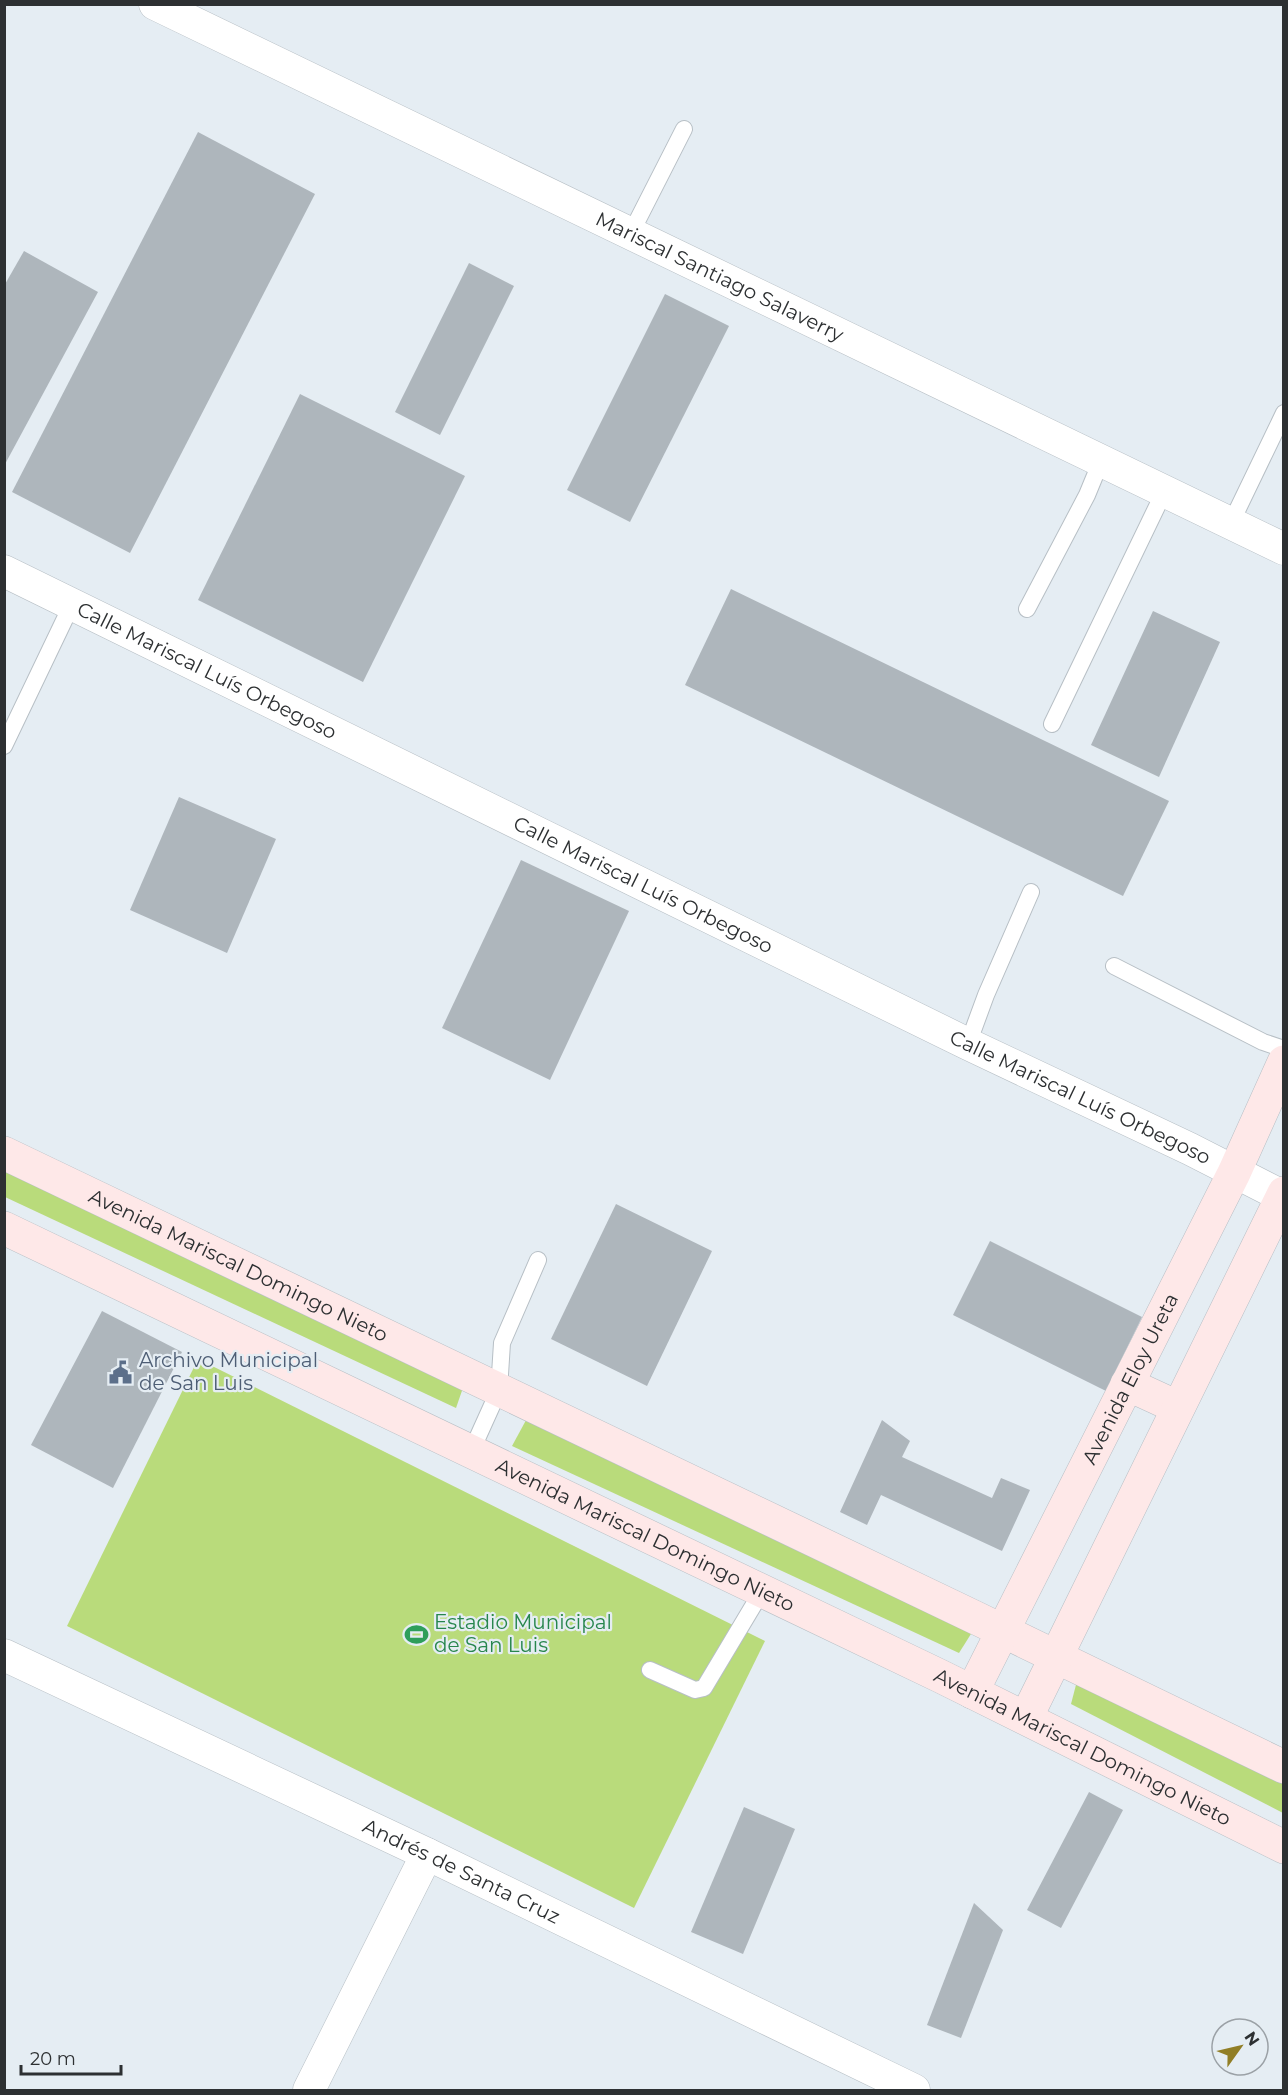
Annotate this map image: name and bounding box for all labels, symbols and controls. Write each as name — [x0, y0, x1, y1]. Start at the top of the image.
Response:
street label: Mariscal Santiago Salaverry — [592, 207, 848, 347]
street label: Calle Mariscal Luís Orbegoso — [73, 597, 341, 744]
street label: Calle Mariscal Luís Orbegoso — [510, 811, 777, 958]
street label: Calle Mariscal Luís Orbegoso — [946, 1025, 1215, 1170]
street label: Avenida Mariscal Domingo Nieto — [85, 1183, 392, 1347]
street label: Avenida Eloy Ureta — [1077, 1289, 1183, 1468]
place label: Archivo Municipal de San Luis — [139, 1348, 318, 1395]
public building icon: Archivo Municipal de San Luis — [108, 1359, 134, 1385]
street label: Avenida Mariscal Domingo Nieto — [492, 1453, 799, 1617]
place label: Estadio Municipal de San Luis — [434, 1610, 612, 1657]
sports icon: Estadio Municipal de San Luis — [403, 1621, 429, 1647]
street label: Avenida Mariscal Domingo Nieto — [930, 1663, 1235, 1831]
street label: Andrés de Santa Cruz — [359, 1814, 564, 1929]
north arrow — [1210, 2017, 1270, 2077]
text: N — [1241, 2028, 1264, 2050]
scale bar — [21, 2038, 122, 2076]
text: 20 m — [30, 2048, 76, 2070]

